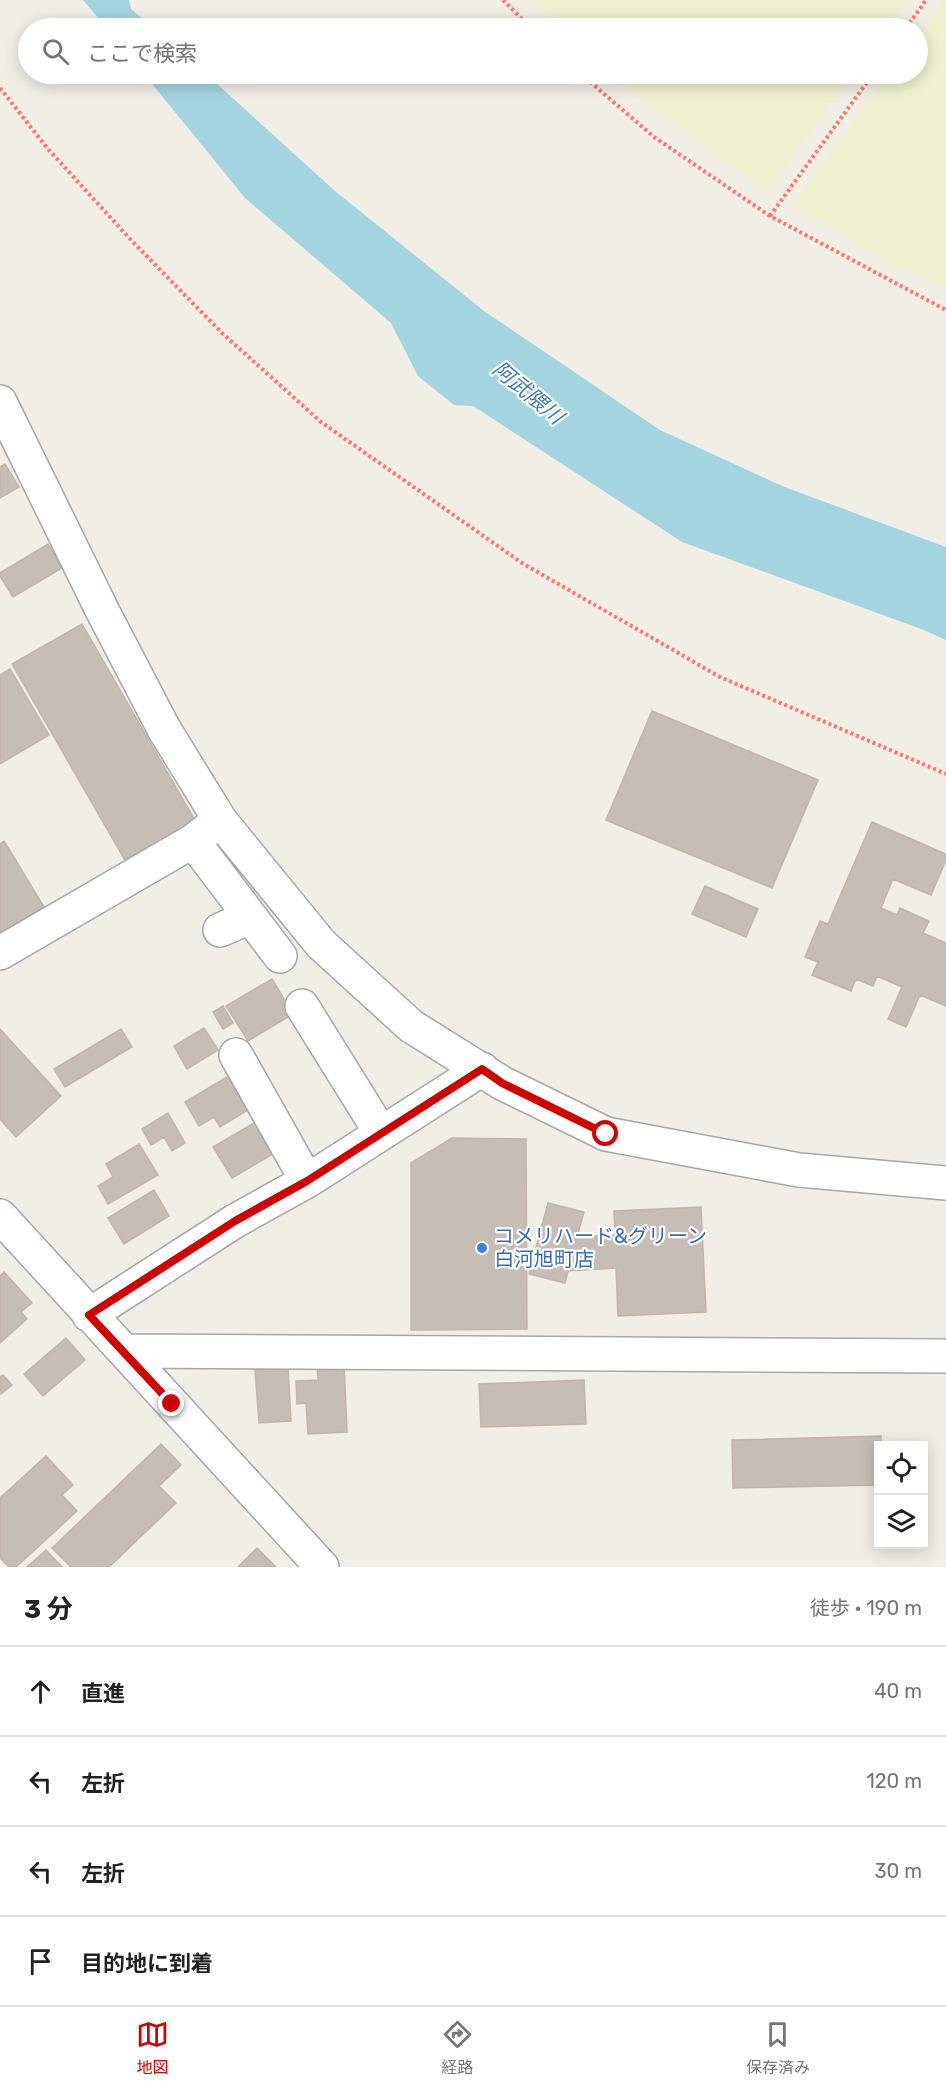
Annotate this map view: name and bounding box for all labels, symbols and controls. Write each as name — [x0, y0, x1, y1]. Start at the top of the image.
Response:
search box — [18, 18, 928, 84]
icon: search — [39, 35, 72, 68]
text: ここで検索 — [87, 40, 197, 67]
water label: 阿武隈川 — [488, 356, 570, 430]
route start — [592, 1120, 618, 1146]
place label: コメリハード&グリーン 白河旭町店 — [494, 1224, 707, 1271]
marker: コメリハード&グリーン 白河旭町店 — [475, 1241, 489, 1255]
route end — [158, 1390, 184, 1416]
map controls — [874, 1441, 928, 1549]
button: locate — [874, 1441, 928, 1495]
button: layers — [874, 1495, 928, 1549]
text: 3 分 — [24, 1594, 73, 1625]
text: 徒歩 · 190 m — [810, 1596, 922, 1620]
icon: ahead — [24, 1675, 57, 1708]
text: 40 m — [874, 1679, 922, 1703]
text: 直進 — [81, 1680, 125, 1707]
icon: left — [24, 1765, 57, 1798]
text: 120 m — [866, 1769, 922, 1793]
text: 左折 — [81, 1770, 125, 1797]
icon: left — [24, 1855, 57, 1888]
text: 30 m — [875, 1859, 922, 1883]
text: 左折 — [81, 1860, 125, 1887]
icon: arrive — [24, 1945, 57, 1978]
text: 目的地に到着 — [81, 1950, 213, 1977]
tab: 地図 — [136, 2018, 169, 2078]
tab: 経路 — [441, 2018, 474, 2078]
tab: 保存済み — [746, 2018, 810, 2078]

